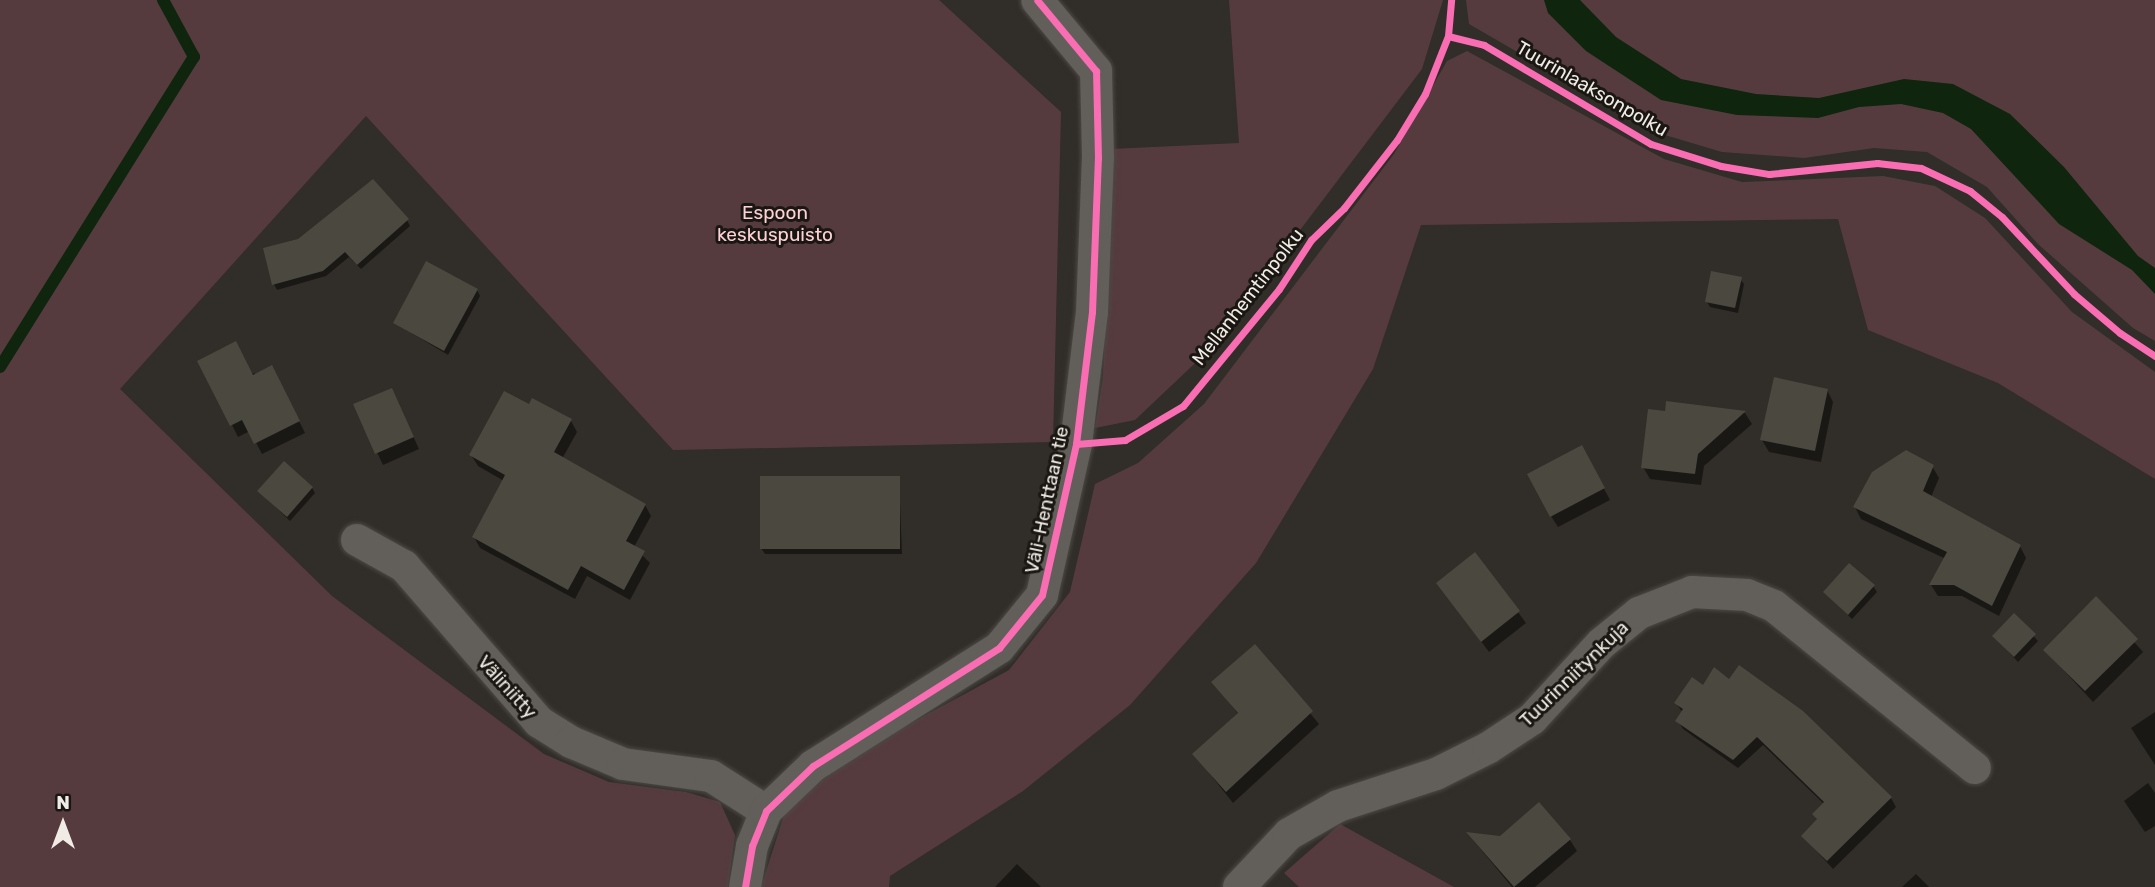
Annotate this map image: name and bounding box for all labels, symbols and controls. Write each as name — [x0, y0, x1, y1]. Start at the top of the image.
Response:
street label: Tuurinlaaksonpolku — [1512, 36, 1672, 142]
park label: Espoon keskuspuisto — [717, 202, 833, 246]
street label: Mellanhemtinpolku — [1187, 224, 1309, 370]
street label: Väli-Henttaan tie — [1020, 424, 1074, 576]
street label: Tuurinniitynkuja — [1515, 616, 1633, 732]
street label: Väliniitty — [473, 651, 541, 723]
north arrow — [28, 789, 98, 859]
text: N — [56, 791, 70, 814]

